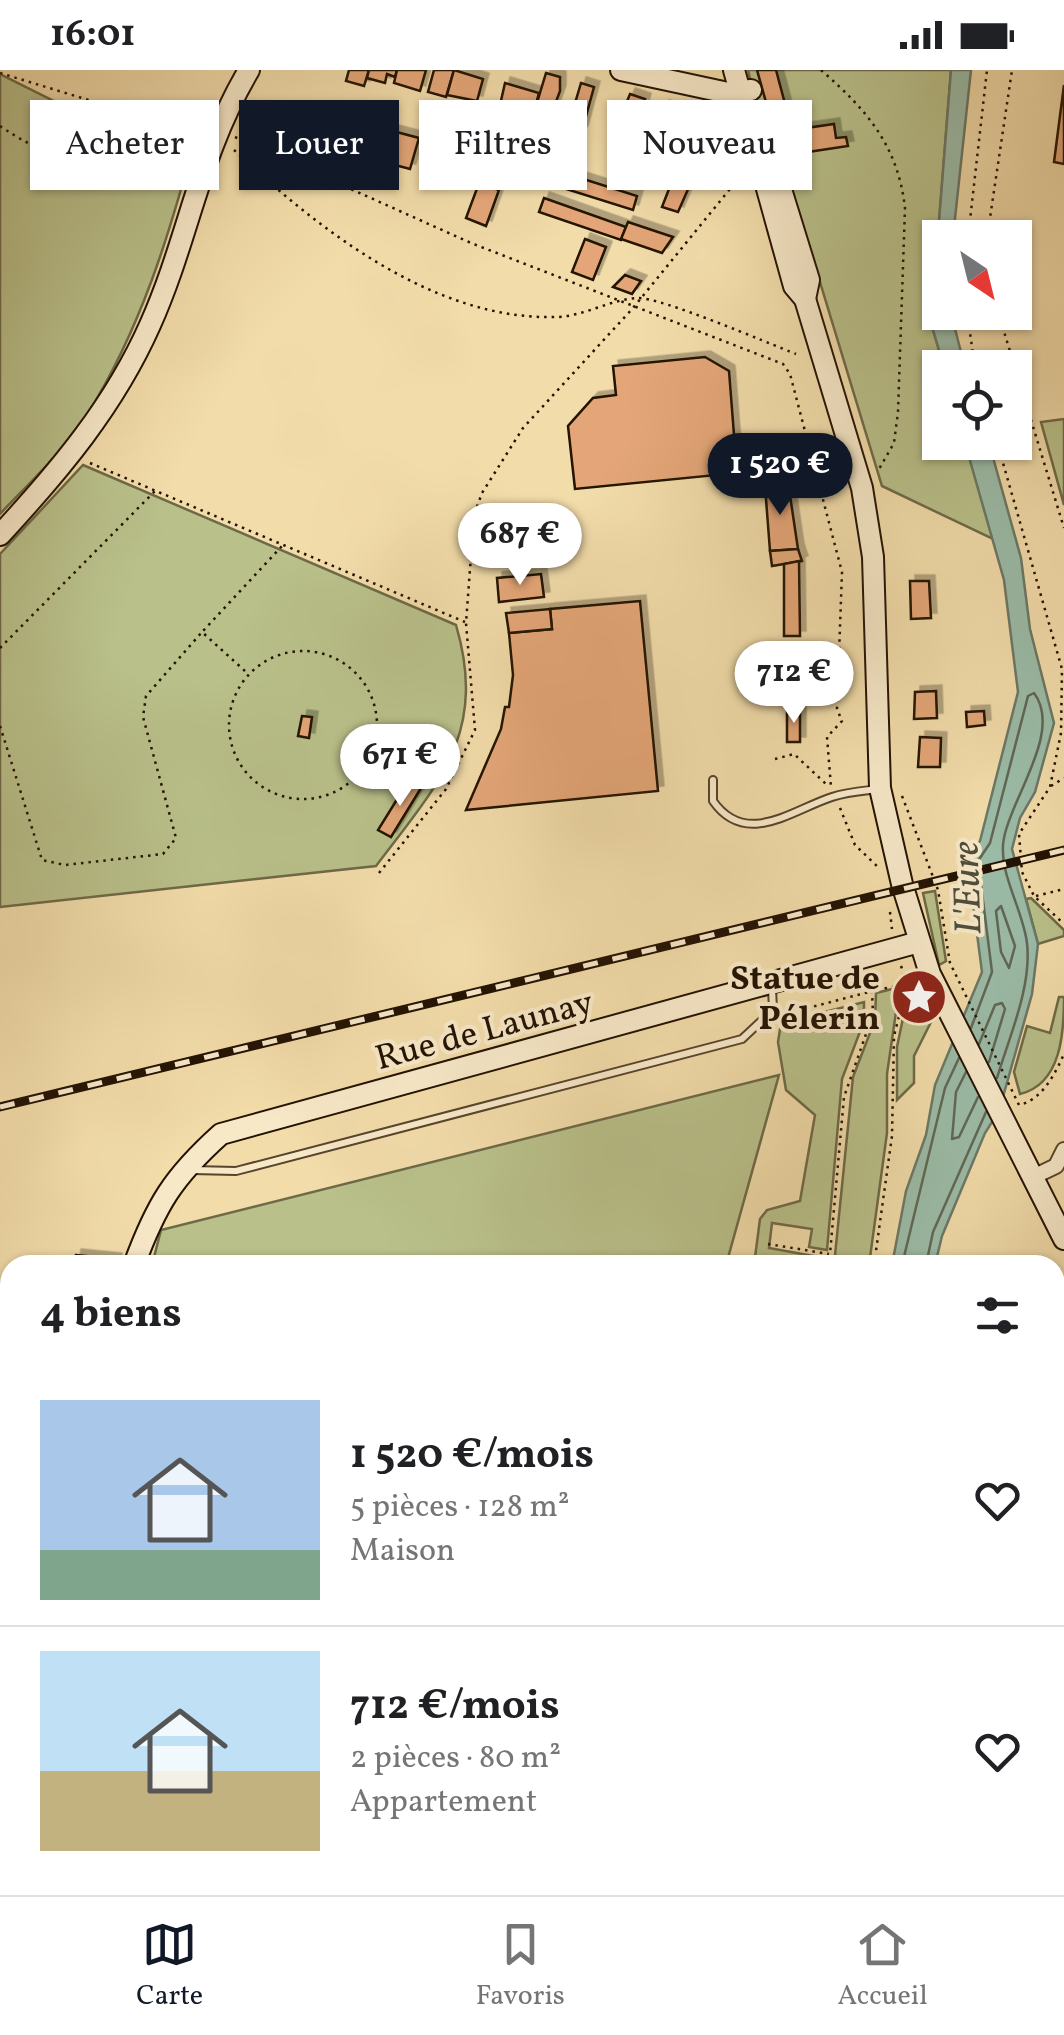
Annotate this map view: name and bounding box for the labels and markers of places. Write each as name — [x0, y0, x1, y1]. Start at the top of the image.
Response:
pin: 1 520 € — [688, 433, 872, 518]
pin: 687 € — [450, 503, 590, 588]
pin: 712 € — [724, 641, 864, 726]
pin: 671 € — [330, 724, 470, 809]
place label: Statue de Pélerin — [730, 956, 880, 1044]
place icon: Statue de Pélerin — [889, 967, 949, 1027]

